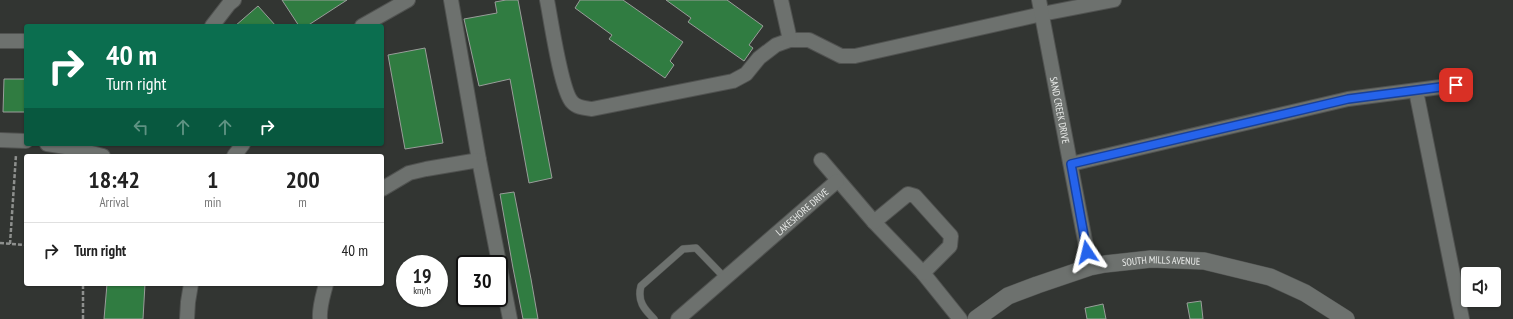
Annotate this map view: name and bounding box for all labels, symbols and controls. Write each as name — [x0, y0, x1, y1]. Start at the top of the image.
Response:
text: 40 m — [106, 36, 157, 73]
icon: right — [40, 40, 92, 92]
pin — [1439, 68, 1473, 102]
text: Turn right — [106, 72, 166, 95]
icon: arrive — [1445, 74, 1467, 96]
street label: SAND CREEK DRIVE — [1047, 76, 1072, 145]
icon: left — [130, 116, 152, 138]
icon: ahead — [172, 116, 194, 138]
icon: ahead — [214, 116, 236, 138]
icon: right — [256, 116, 278, 138]
text: 18:42 — [88, 164, 140, 195]
text: 1 — [207, 164, 218, 195]
text: 200 — [285, 164, 320, 195]
street label: LAKESHORE DRIVE — [773, 185, 831, 238]
text: Arrival — [99, 194, 129, 211]
text: min — [204, 194, 221, 211]
text: m — [298, 194, 307, 211]
position arrow — [1066, 231, 1108, 273]
icon: right — [40, 240, 62, 262]
text: Turn right — [74, 241, 126, 260]
text: 40 m — [342, 241, 368, 260]
street label: SOUTH MILLS AVENUE — [1121, 253, 1200, 269]
speed limit sign: 30 — [456, 255, 508, 307]
text: 19 — [412, 263, 432, 289]
map controls — [1461, 267, 1501, 307]
button: sound — [1461, 267, 1501, 307]
text: km/h — [413, 284, 431, 297]

